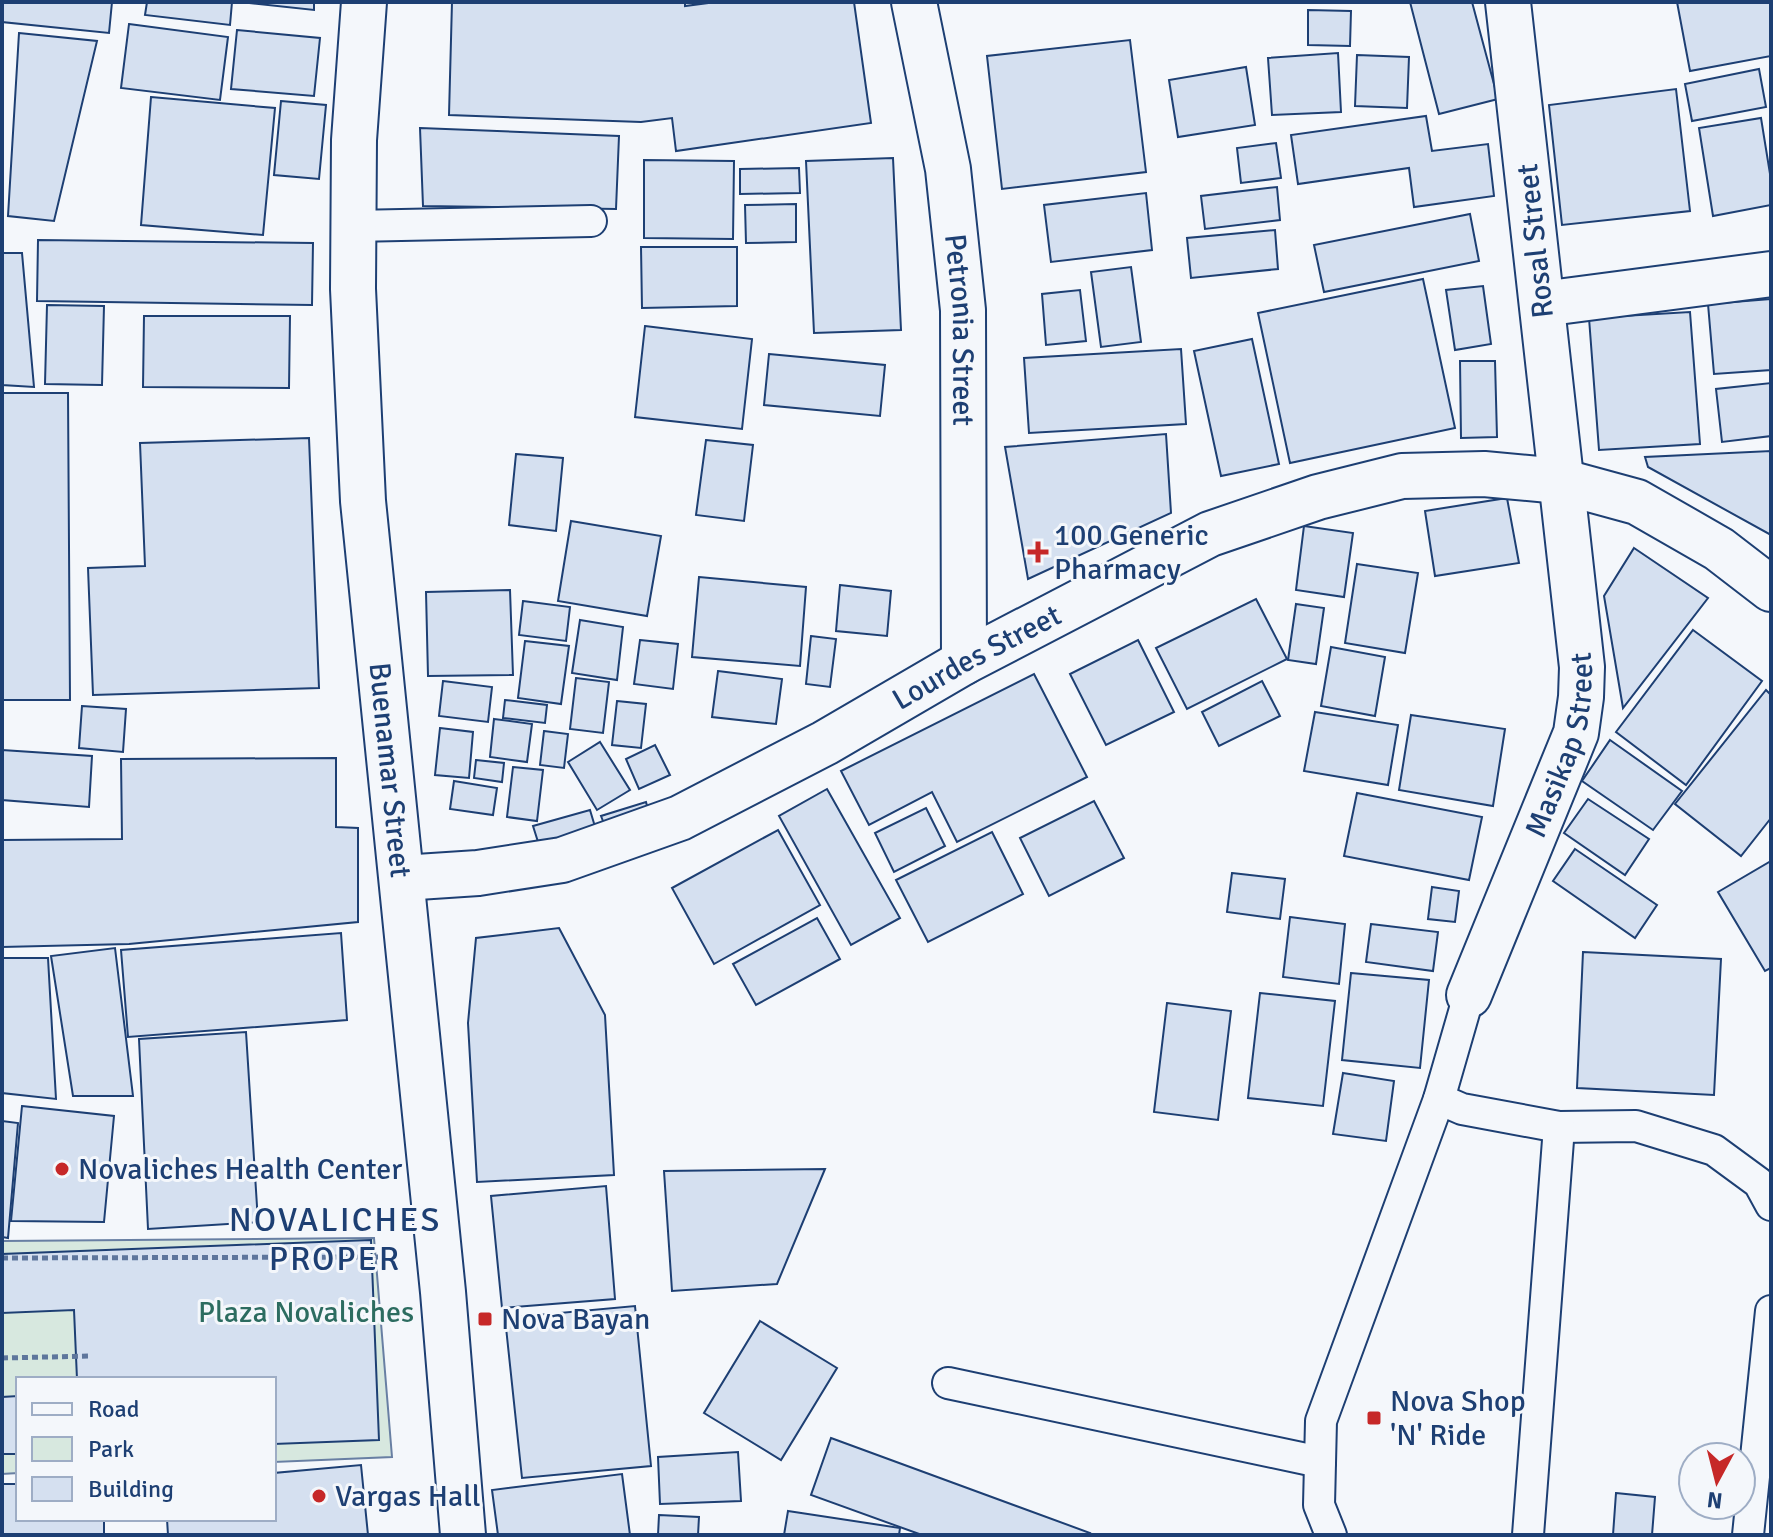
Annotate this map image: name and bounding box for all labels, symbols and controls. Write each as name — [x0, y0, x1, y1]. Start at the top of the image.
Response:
street label: Rosal Street — [1509, 162, 1562, 320]
street label: Petronia Street — [936, 232, 982, 426]
place label: 100 Generic Pharmacy — [1054, 517, 1209, 588]
marker: 100 Generic Pharmacy — [1029, 543, 1047, 561]
street label: Lourdes Street — [886, 597, 1067, 719]
street label: Masikap Street — [1517, 650, 1601, 843]
street label: Buenamar Street — [360, 661, 419, 879]
place label: Novaliches Health Center — [78, 1151, 402, 1188]
marker: Novaliches Health Center — [53, 1160, 71, 1178]
district label: NOVALICHES PROPER — [229, 1199, 441, 1280]
park label: Plaza Novaliches — [198, 1294, 414, 1331]
place label: Nova Bayan — [501, 1301, 650, 1338]
marker: Nova Bayan — [476, 1310, 494, 1328]
legend — [16, 1377, 276, 1521]
place label: Nova Shop 'N' Ride — [1390, 1383, 1526, 1454]
text: Road — [88, 1394, 139, 1424]
marker: Nova Shop 'N' Ride — [1365, 1409, 1383, 1427]
text: Park — [88, 1434, 134, 1464]
north arrow — [1677, 1441, 1757, 1521]
text: Building — [88, 1474, 174, 1504]
place label: Vargas Hall — [335, 1478, 481, 1515]
text: N — [1705, 1486, 1724, 1515]
marker: Vargas Hall — [310, 1487, 328, 1505]

